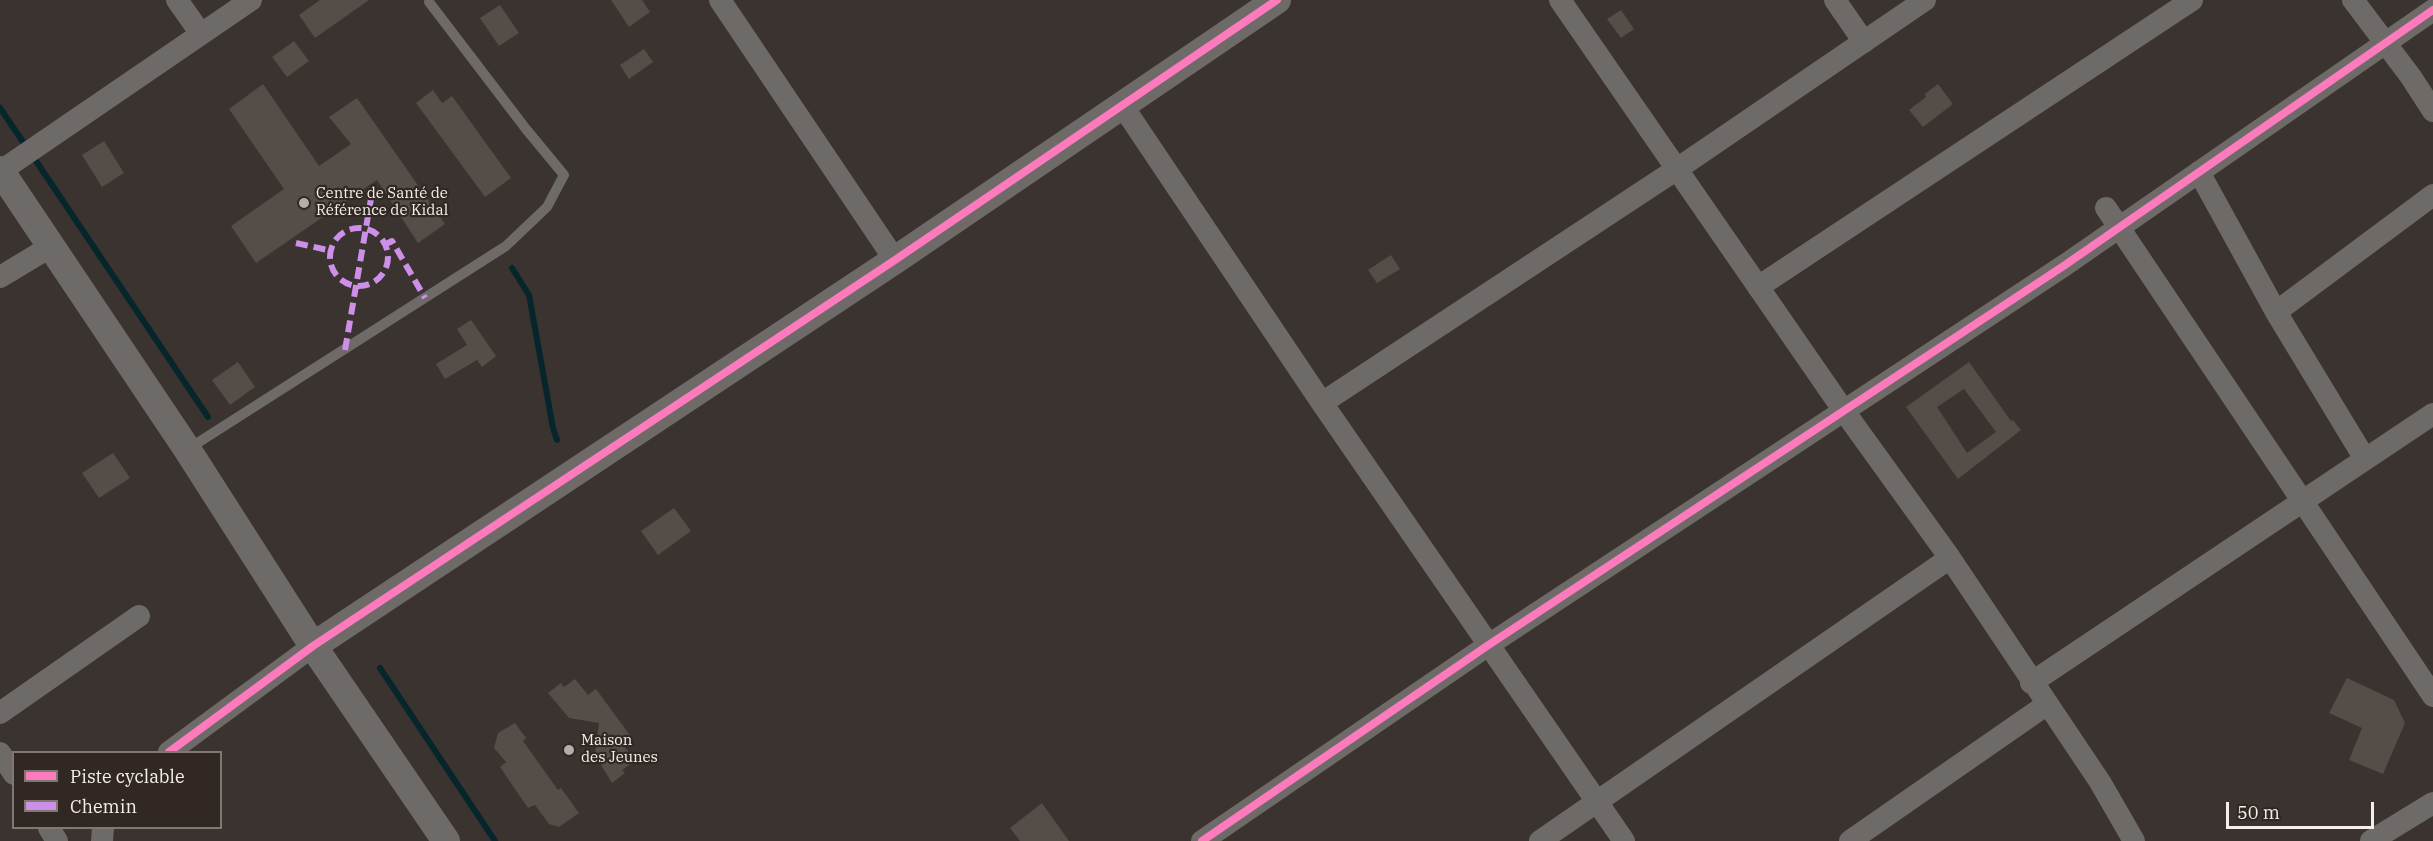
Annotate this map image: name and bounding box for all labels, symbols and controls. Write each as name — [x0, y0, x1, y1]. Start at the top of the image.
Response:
place label: Centre de Santé de Référence de Kidal — [316, 185, 448, 220]
marker: Centre de Santé de Référence de Kidal — [297, 196, 311, 210]
place label: Maison des Jeunes — [581, 732, 658, 767]
marker: Maison des Jeunes — [562, 743, 576, 757]
legend — [12, 751, 222, 829]
text: Piste cyclable — [70, 765, 185, 788]
scale bar — [2229, 790, 2378, 828]
text: Chemin — [70, 795, 137, 818]
text: 50 m — [2237, 801, 2280, 824]

